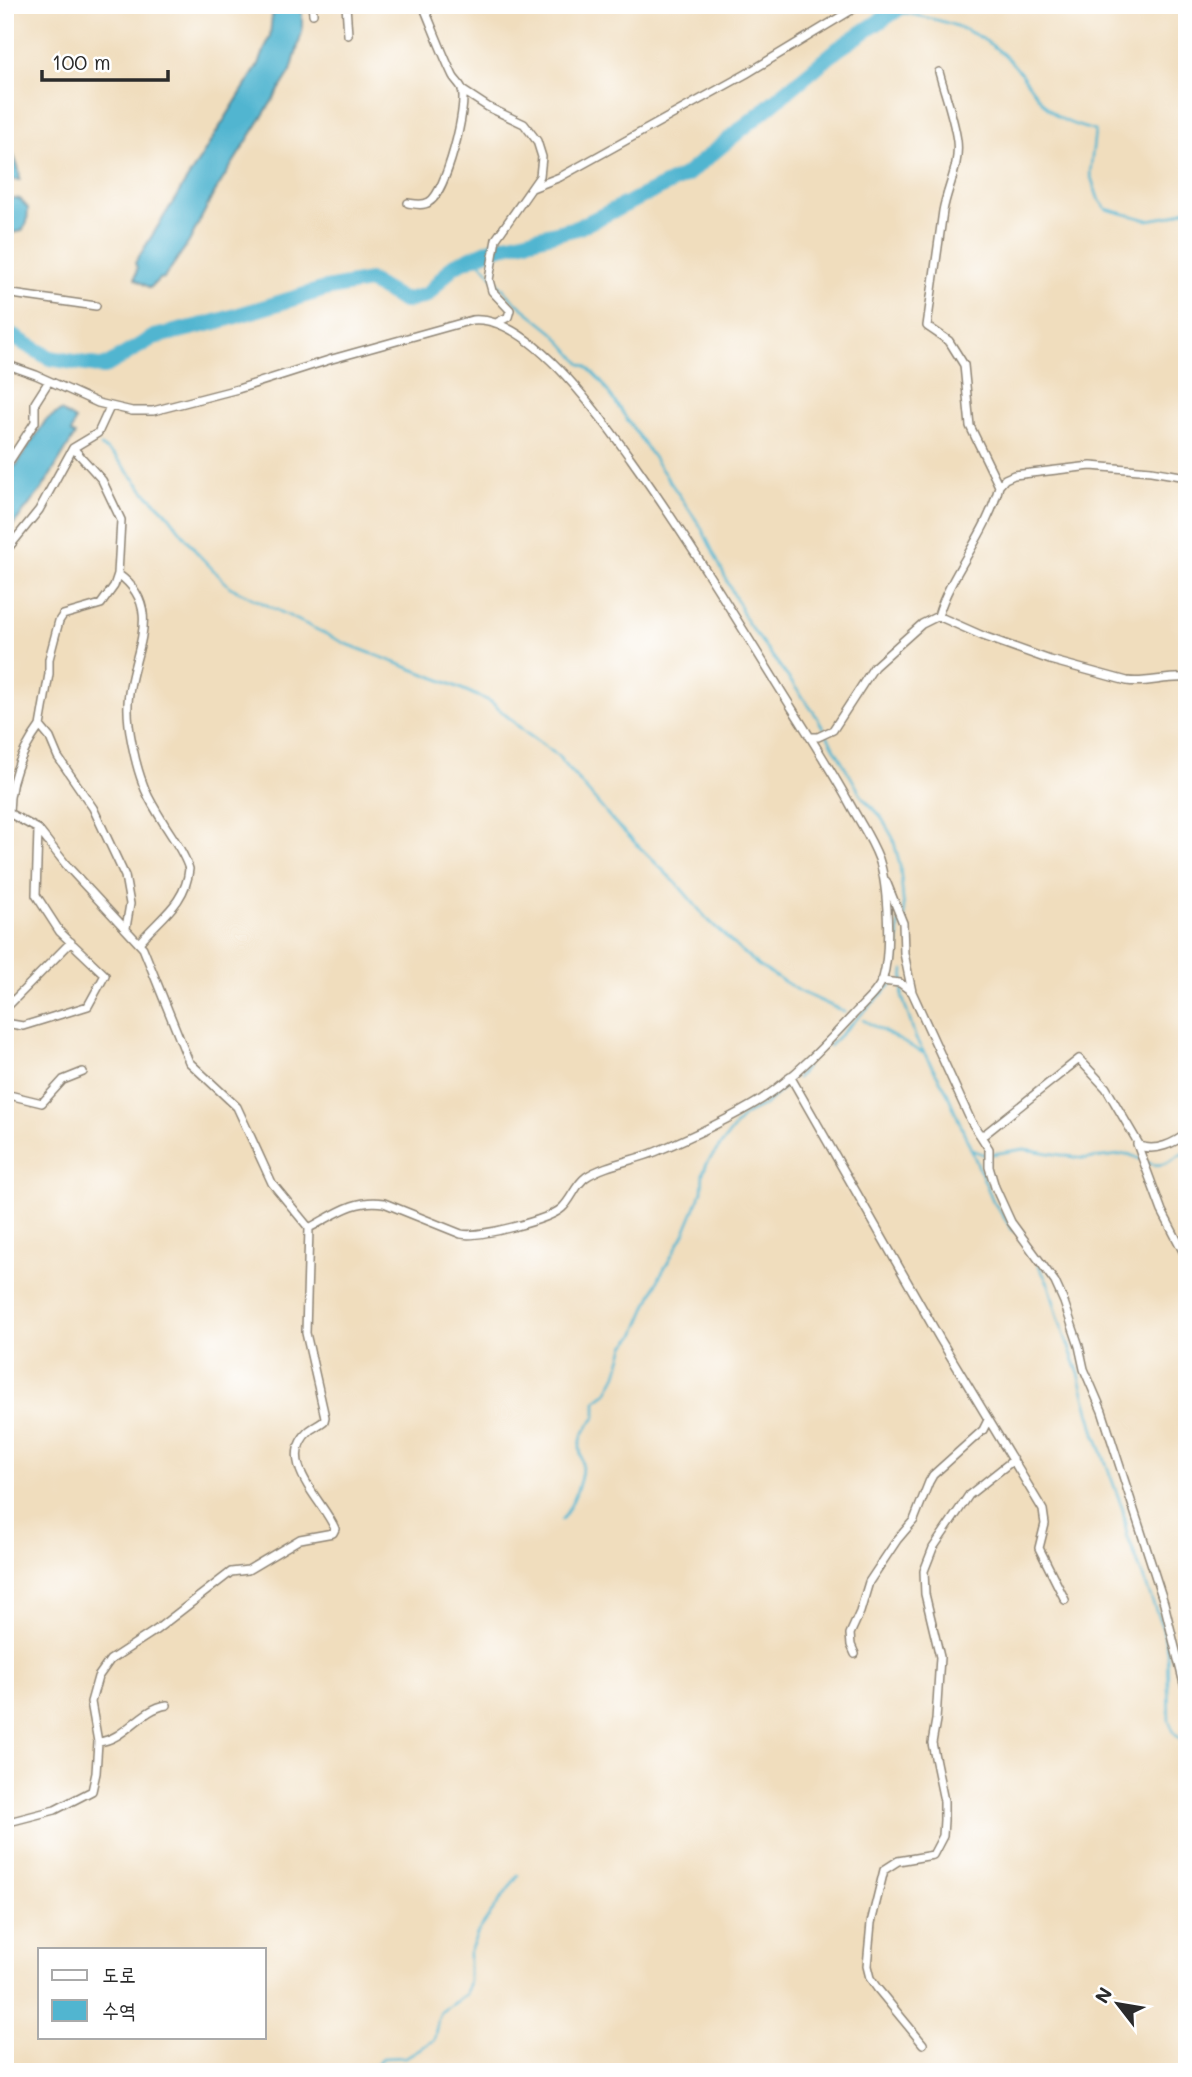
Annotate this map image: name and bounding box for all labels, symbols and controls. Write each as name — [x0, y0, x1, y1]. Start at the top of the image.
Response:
scale bar — [42, 38, 168, 82]
text: 100 m — [52, 48, 111, 75]
legend — [38, 1948, 266, 2038]
text: 도로 — [102, 1960, 136, 1987]
north arrow — [1084, 1968, 1154, 2038]
text: N — [1089, 1982, 1117, 2008]
text: 수역 — [102, 1996, 136, 2023]

